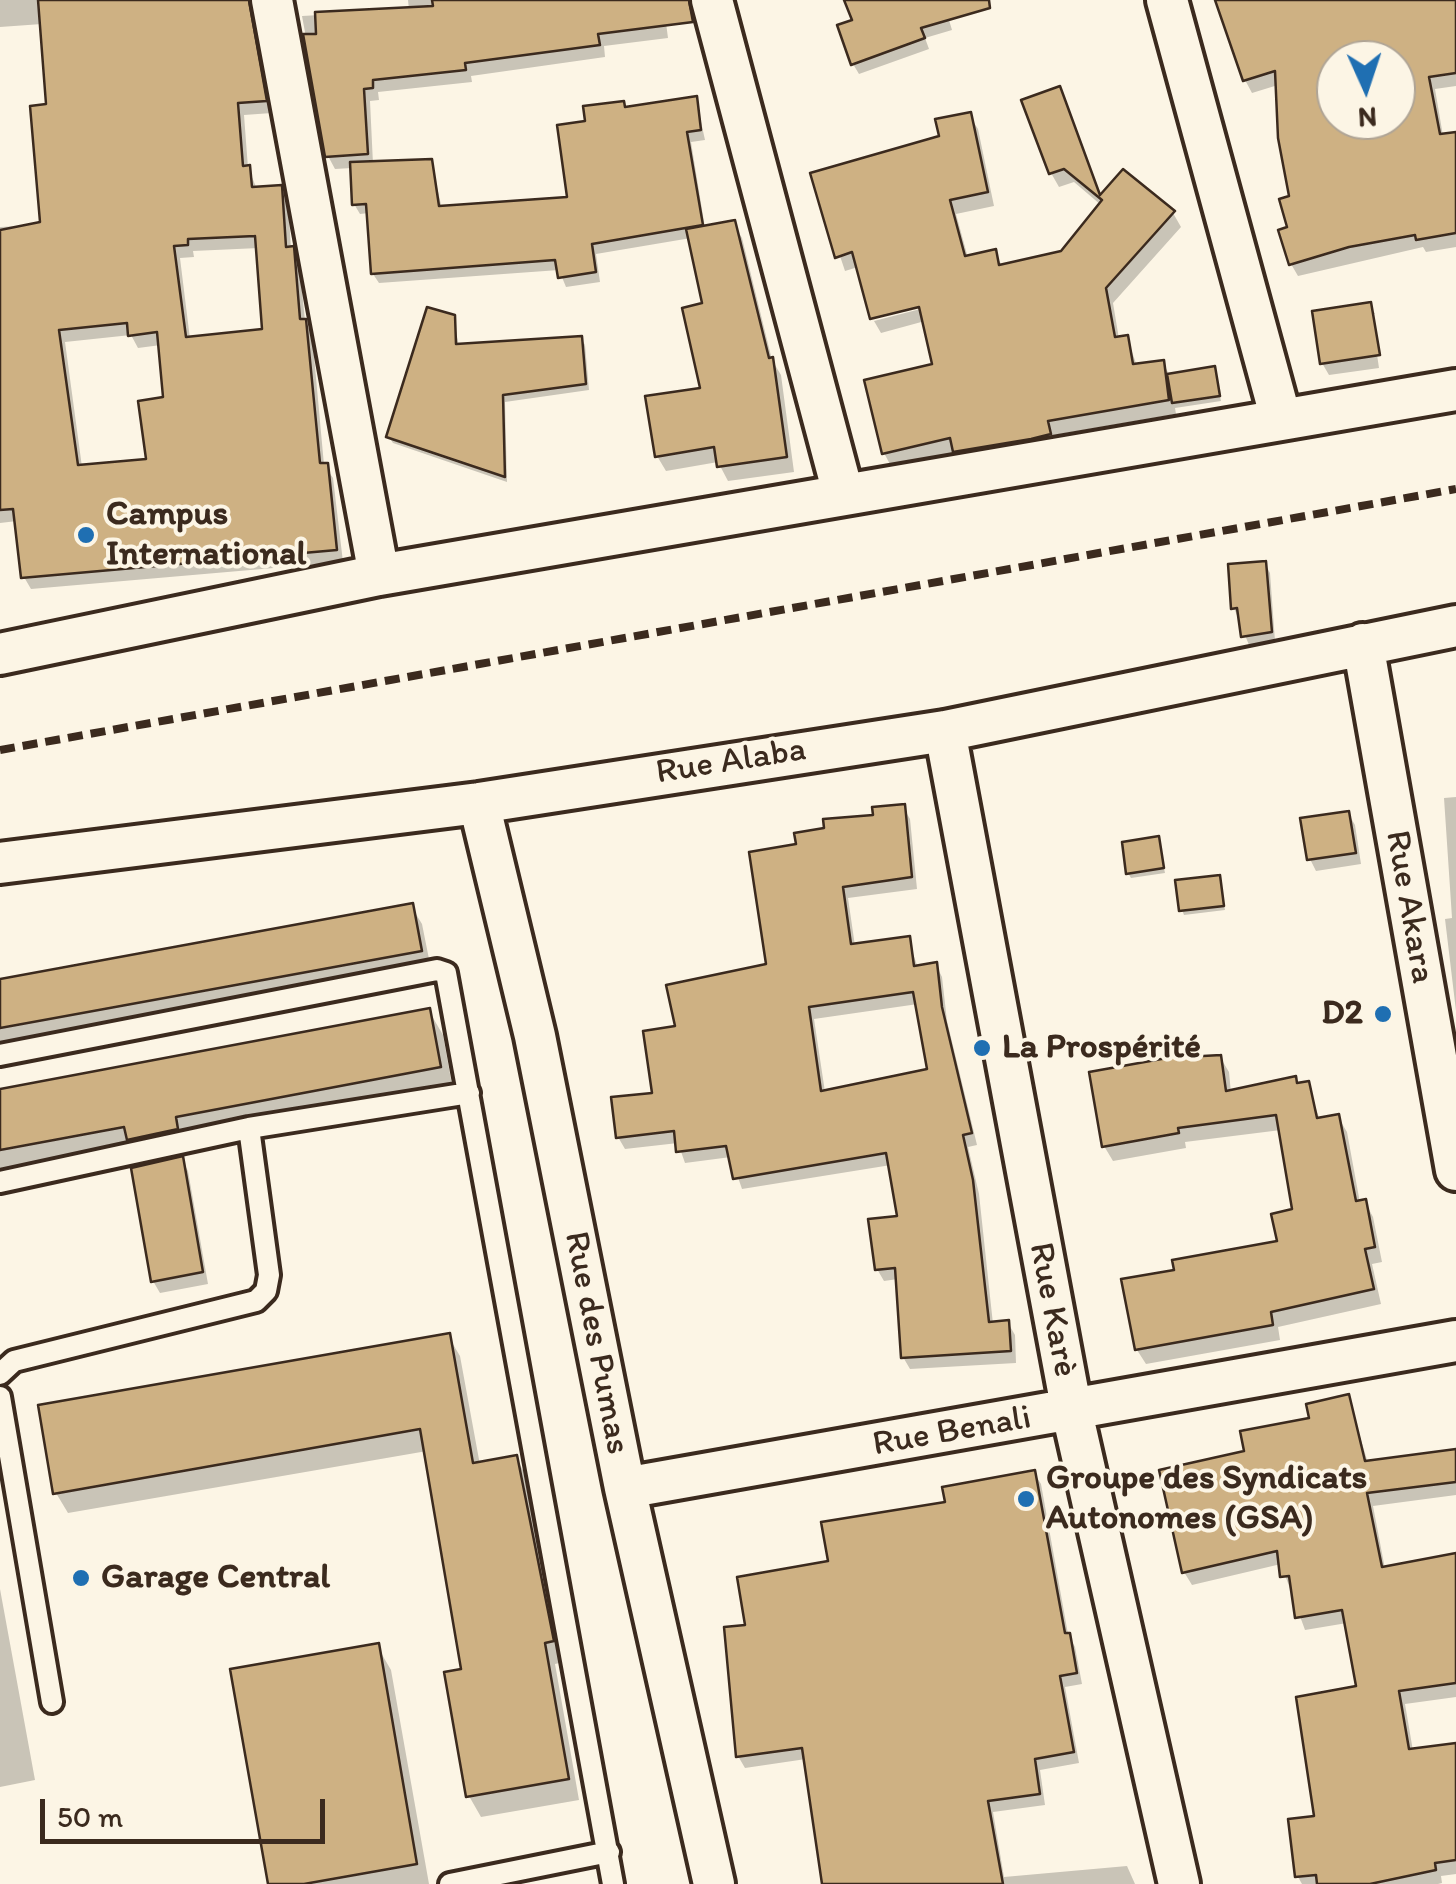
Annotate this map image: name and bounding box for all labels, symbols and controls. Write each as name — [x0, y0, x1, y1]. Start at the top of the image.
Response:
north arrow — [1316, 40, 1416, 140]
text: N — [1357, 100, 1378, 135]
place label: Campus International — [106, 494, 306, 576]
marker: Campus International — [75, 524, 97, 546]
street label: Rue Alaba — [653, 729, 809, 795]
street label: Rue Akara — [1375, 827, 1443, 987]
place label: D2 — [1321, 993, 1363, 1035]
marker: D2 — [1372, 1003, 1394, 1025]
place label: La Prospérité — [1002, 1027, 1201, 1069]
marker: La Prospérité — [971, 1037, 993, 1059]
street label: Rue des Pumas — [554, 1228, 638, 1458]
street label: Rue Karè — [1018, 1239, 1086, 1381]
street label: Rue Benali — [870, 1397, 1034, 1467]
place label: Groupe des Syndicats Autonomes (GSA) — [1046, 1458, 1367, 1540]
marker: Groupe des Syndicats Autonomes (GSA) — [1015, 1488, 1037, 1510]
place label: Garage Central — [101, 1557, 330, 1599]
marker: Garage Central — [70, 1567, 92, 1589]
scale bar — [45, 1779, 330, 1841]
text: 50 m — [57, 1798, 123, 1835]

